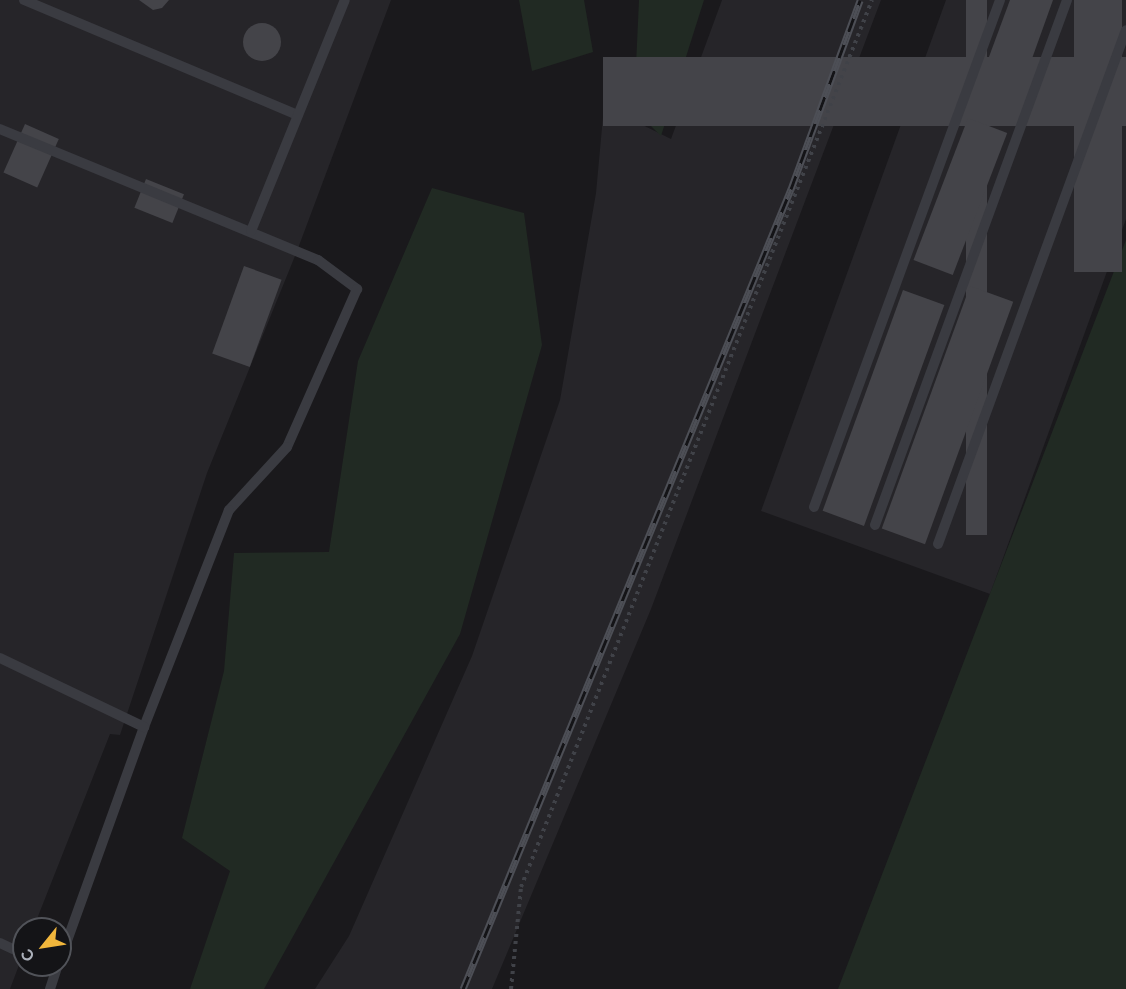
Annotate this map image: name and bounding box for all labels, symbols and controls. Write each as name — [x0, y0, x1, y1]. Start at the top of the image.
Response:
north arrow — [12, 917, 72, 977]
text: С — [17, 946, 39, 965]

